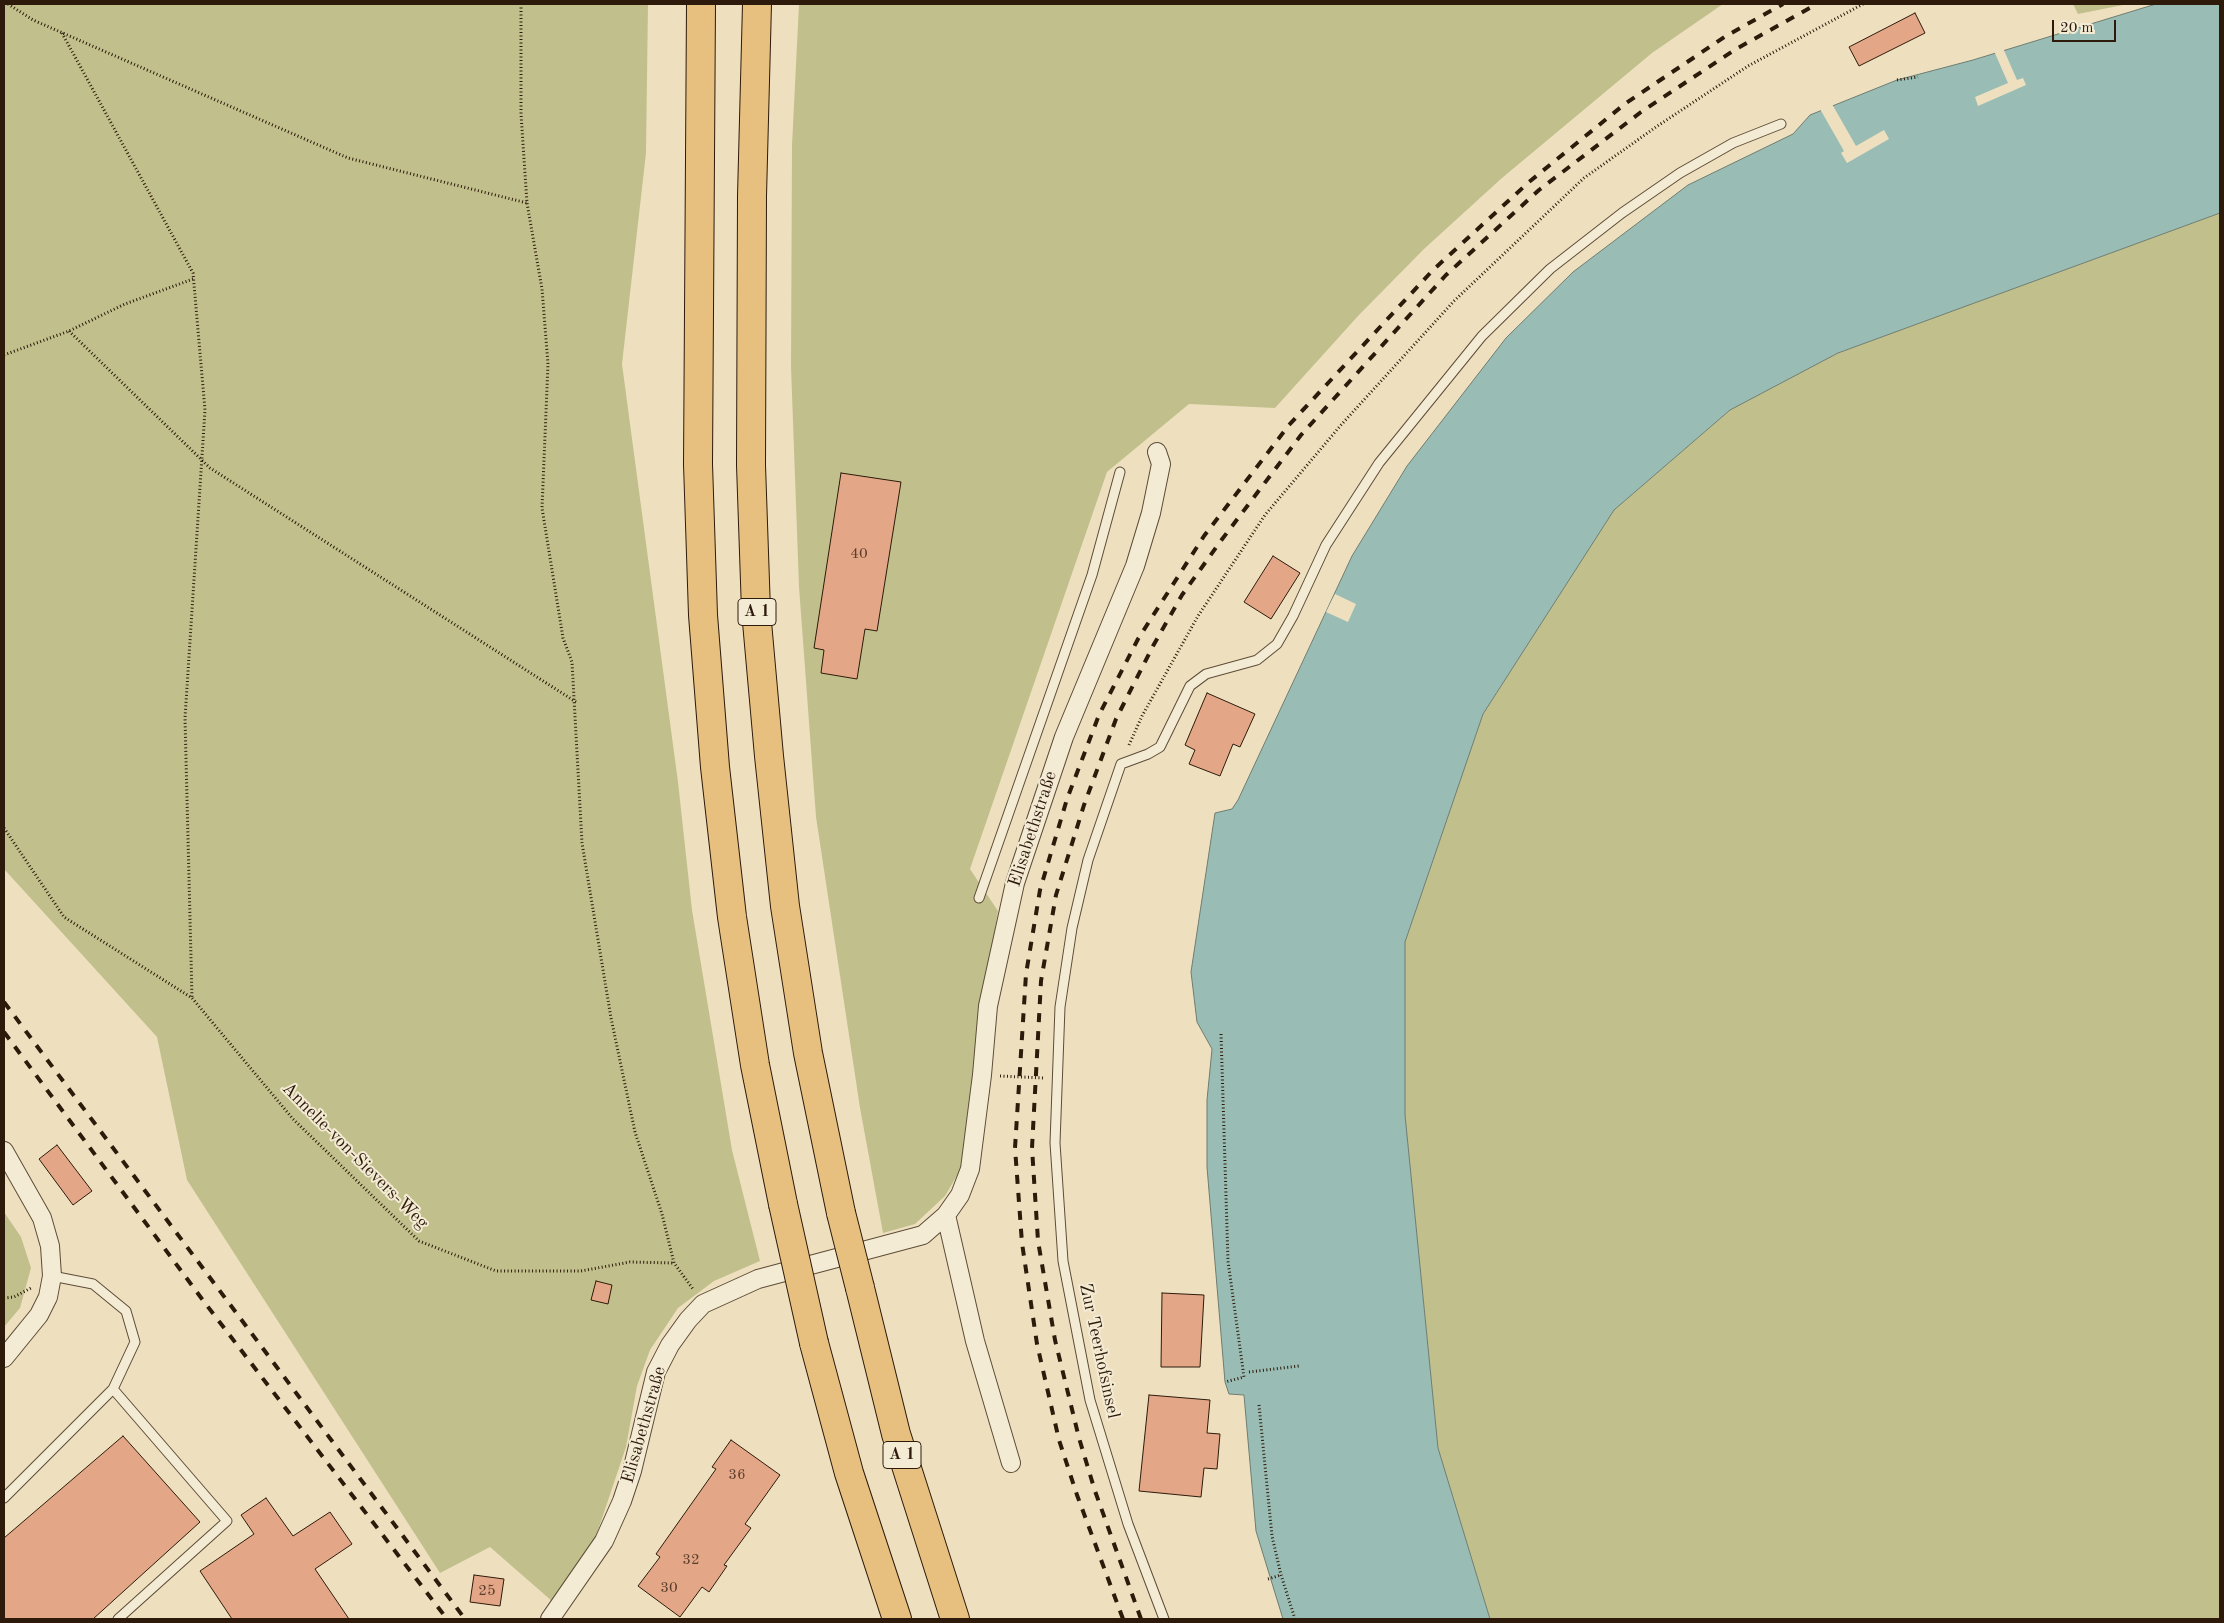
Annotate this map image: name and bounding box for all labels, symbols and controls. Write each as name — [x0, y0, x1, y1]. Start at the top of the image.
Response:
scale bar — [2054, 10, 2118, 42]
text: 20 m — [2060, 21, 2094, 36]
house number: 40 — [850, 545, 868, 563]
road number: A 1 — [738, 598, 776, 626]
street label: Elisabethstraße — [1004, 768, 1062, 890]
street label: Annelie-von-Sievers-Weg — [277, 1078, 433, 1234]
street label: Zur Teerhofsinsel — [1074, 1282, 1124, 1420]
street label: Elisabethstraße — [617, 1364, 671, 1486]
road number: A 1 — [883, 1442, 921, 1468]
house number: 36 — [728, 1466, 746, 1484]
house number: 32 — [682, 1551, 700, 1569]
house number: 30 — [660, 1579, 678, 1597]
house number: 25 — [478, 1582, 496, 1600]

